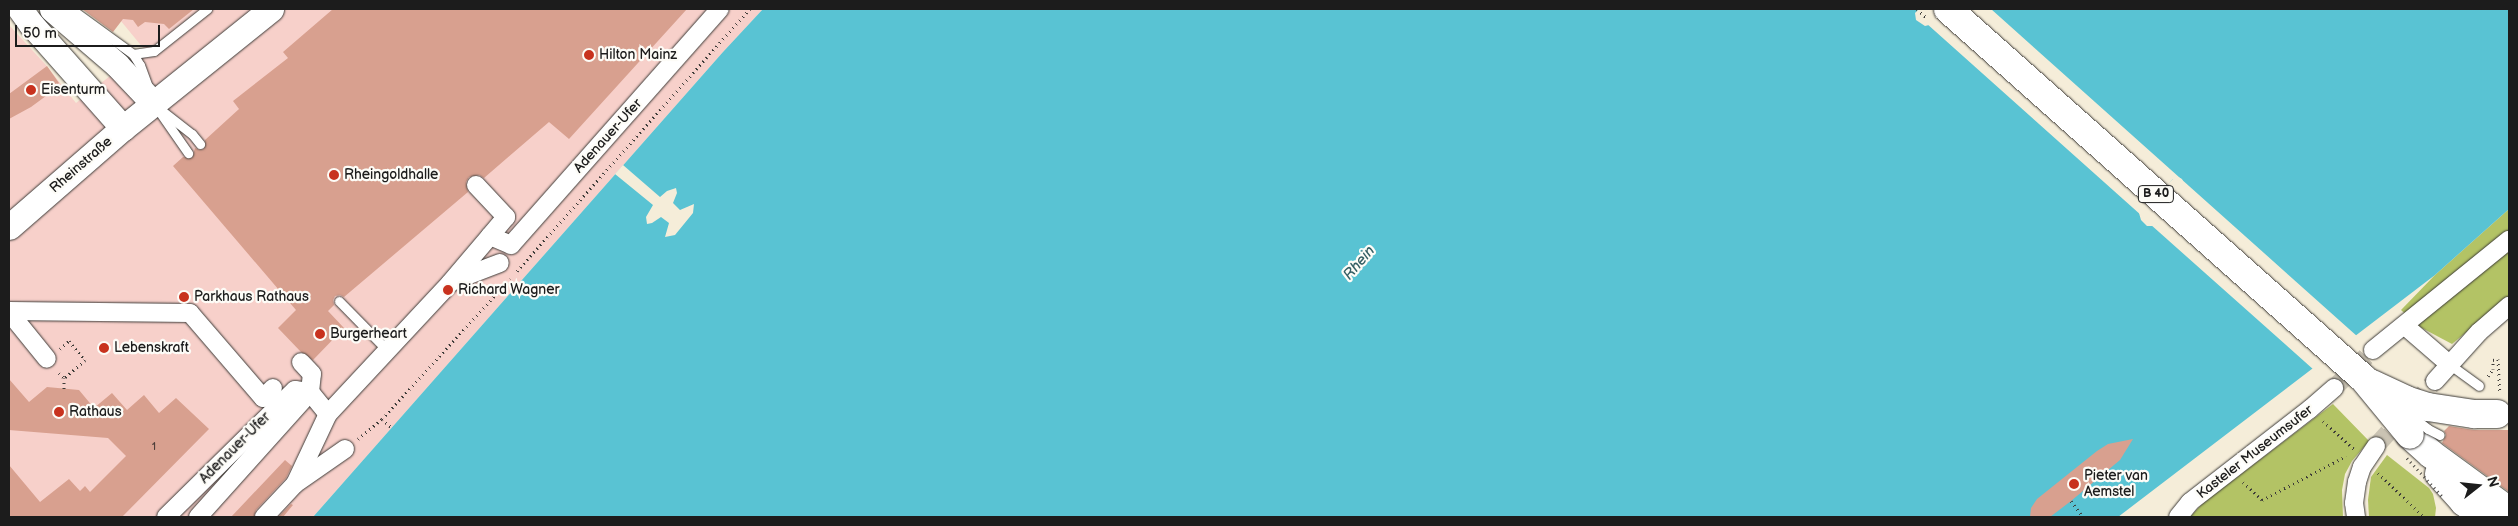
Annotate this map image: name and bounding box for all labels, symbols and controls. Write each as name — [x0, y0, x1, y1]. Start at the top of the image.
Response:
scale bar — [18, 15, 162, 47]
text: 50 m — [23, 24, 57, 43]
place label: Hilton Mainz — [599, 47, 677, 63]
marker: Hilton Mainz — [583, 49, 595, 61]
place label: Eisenturm — [41, 82, 105, 98]
marker: Eisenturm — [25, 84, 37, 96]
street label: Adenauer-Ufer — [570, 96, 646, 176]
street label: Rheinstraße — [46, 133, 116, 197]
place label: Rheingoldhalle — [344, 167, 438, 183]
marker: Rheingoldhalle — [328, 169, 340, 181]
road number: B 40 — [2137, 184, 2175, 203]
water label: Rhein — [1339, 242, 1379, 284]
place label: Richard Wagner — [458, 282, 560, 298]
marker: Richard Wagner — [442, 284, 454, 296]
place label: Parkhaus Rathaus — [194, 289, 309, 305]
marker: Parkhaus Rathaus — [178, 291, 190, 303]
place label: Burgerheart — [330, 326, 407, 342]
marker: Burgerheart — [314, 328, 326, 340]
place label: Lebenskraft — [114, 340, 189, 356]
marker: Lebenskraft — [98, 342, 110, 354]
street label: Kasteler Museumsufer — [2194, 402, 2316, 502]
place label: Rathaus — [69, 404, 122, 420]
marker: Rathaus — [53, 406, 65, 418]
street label: Adenauer-Ufer — [196, 409, 274, 487]
house number: 1 — [152, 440, 156, 454]
north arrow — [2453, 461, 2503, 511]
place label: Pieter van Aemstel — [2084, 468, 2148, 501]
text: N — [2483, 474, 2503, 489]
marker: Pieter van Aemstel — [2068, 478, 2080, 490]

